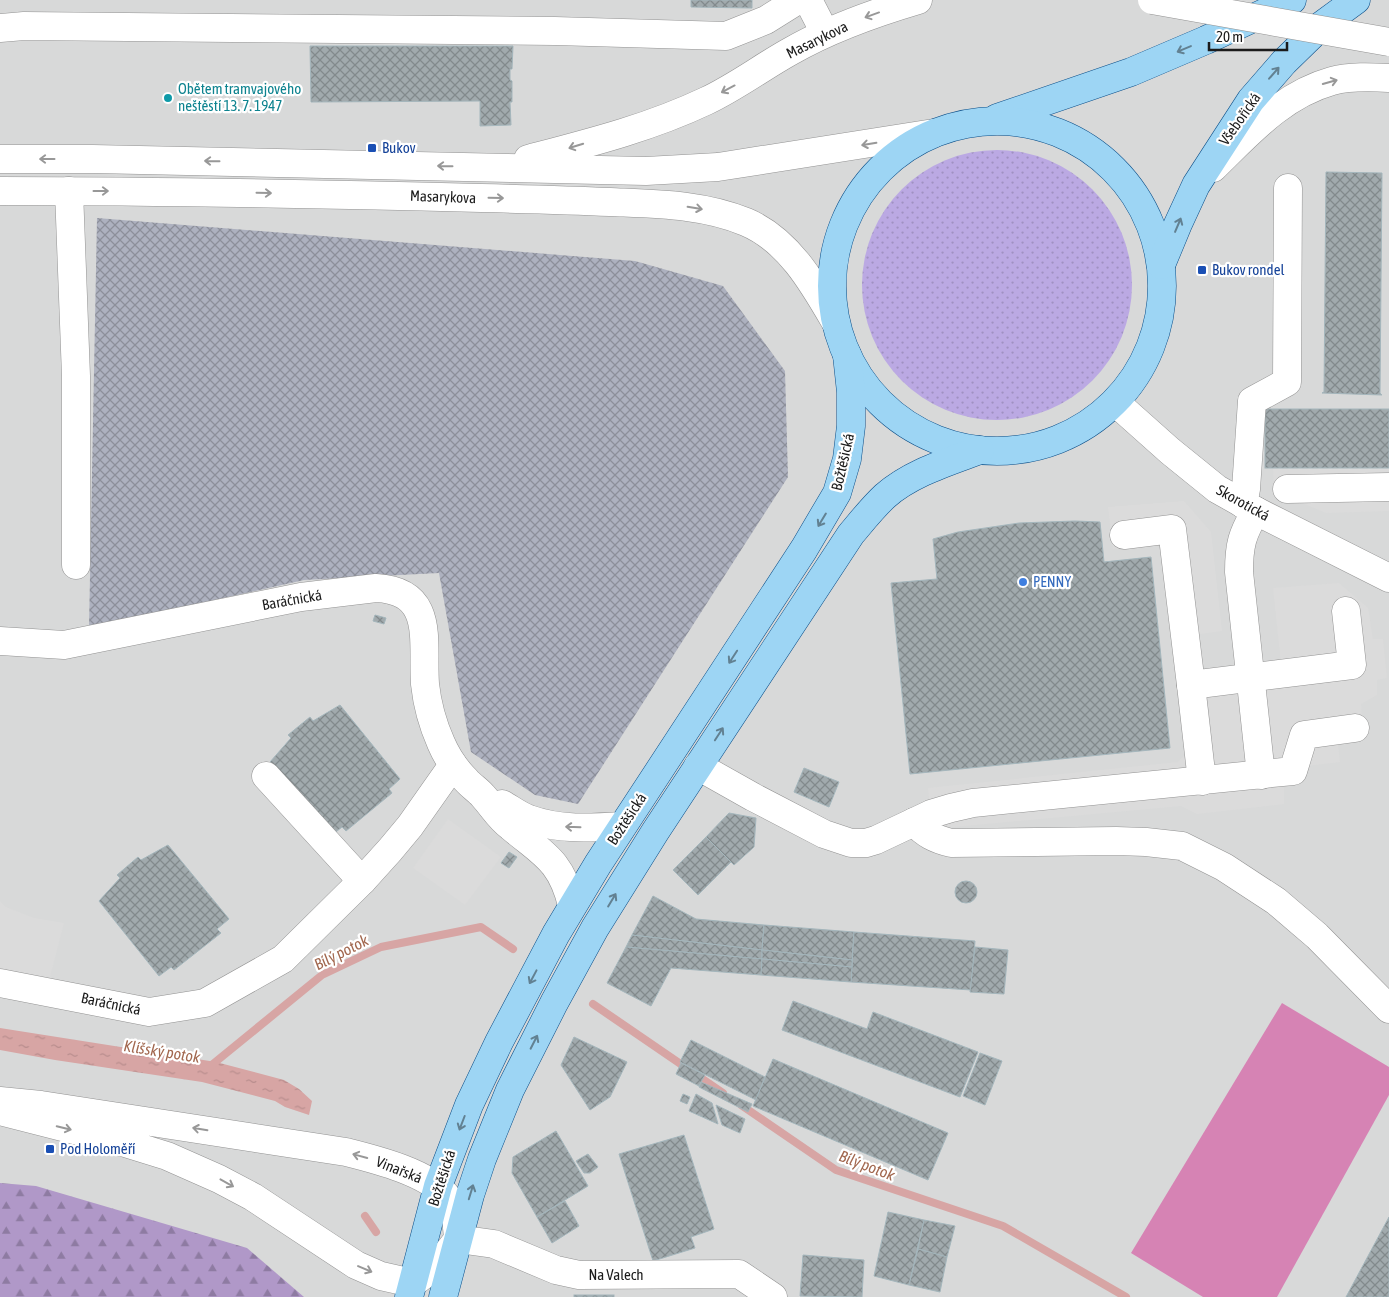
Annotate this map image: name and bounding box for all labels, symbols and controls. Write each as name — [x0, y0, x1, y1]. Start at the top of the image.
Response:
one-way arrow — [865, 11, 880, 20]
street label: Masarykova — [783, 17, 850, 62]
scale bar — [1209, 20, 1286, 52]
text: 20 m — [1216, 28, 1243, 45]
one-way arrow — [1177, 45, 1192, 55]
one-way arrow — [1269, 67, 1280, 80]
one-way arrow — [1322, 77, 1338, 87]
place label: Obětem tramvajového neštěstí 13. 7. 1947 — [178, 80, 301, 114]
one-way arrow — [721, 85, 736, 94]
street label: Všebořická — [1215, 89, 1264, 148]
marker: Obětem tramvajového neštěstí 13. 7. 1947 — [162, 92, 174, 104]
place label: Bukov — [382, 139, 416, 156]
one-way arrow — [861, 139, 877, 149]
marker: Bukov — [366, 142, 378, 154]
one-way arrow — [569, 142, 585, 152]
one-way arrow — [39, 154, 55, 164]
one-way arrow — [204, 156, 220, 166]
one-way arrow — [437, 161, 453, 171]
one-way arrow — [92, 186, 109, 196]
street label: Masarykova — [410, 187, 476, 206]
one-way arrow — [255, 188, 271, 197]
one-way arrow — [488, 193, 504, 203]
one-way arrow — [687, 203, 703, 213]
one-way arrow — [1173, 218, 1183, 233]
place label: Bukov rondel — [1212, 261, 1284, 278]
marker: Bukov rondel — [1196, 264, 1208, 276]
street label: Božtěšická — [828, 432, 857, 492]
street label: Skorotická — [1214, 481, 1273, 524]
one-way arrow — [816, 513, 826, 527]
place label: PENNY — [1033, 573, 1071, 590]
marker: PENNY — [1017, 576, 1029, 588]
street label: Baráčnická — [261, 586, 323, 613]
one-way arrow — [728, 649, 738, 663]
one-way arrow — [714, 727, 724, 741]
street label: Božtěšická — [604, 790, 650, 848]
one-way arrow — [565, 822, 582, 832]
one-way arrow — [608, 893, 618, 907]
water label: Bílý potok — [311, 930, 372, 974]
one-way arrow — [528, 969, 537, 984]
street label: Baráčnická — [80, 989, 143, 1018]
one-way arrow — [530, 1035, 539, 1050]
water label: Klíšský potok — [122, 1036, 202, 1067]
one-way arrow — [456, 1115, 466, 1130]
one-way arrow — [55, 1124, 71, 1133]
one-way arrow — [192, 1124, 208, 1134]
place label: Pod Holoměří — [60, 1140, 136, 1157]
marker: Pod Holoměří — [44, 1143, 56, 1155]
water label: Bílý potok — [836, 1146, 898, 1185]
street label: Božtěšická — [424, 1147, 459, 1208]
one-way arrow — [353, 1150, 369, 1160]
street label: Vinařská — [374, 1153, 425, 1186]
one-way arrow — [220, 1178, 235, 1188]
one-way arrow — [467, 1184, 477, 1200]
one-way arrow — [357, 1265, 372, 1274]
street label: Na Valech — [588, 1266, 644, 1283]

